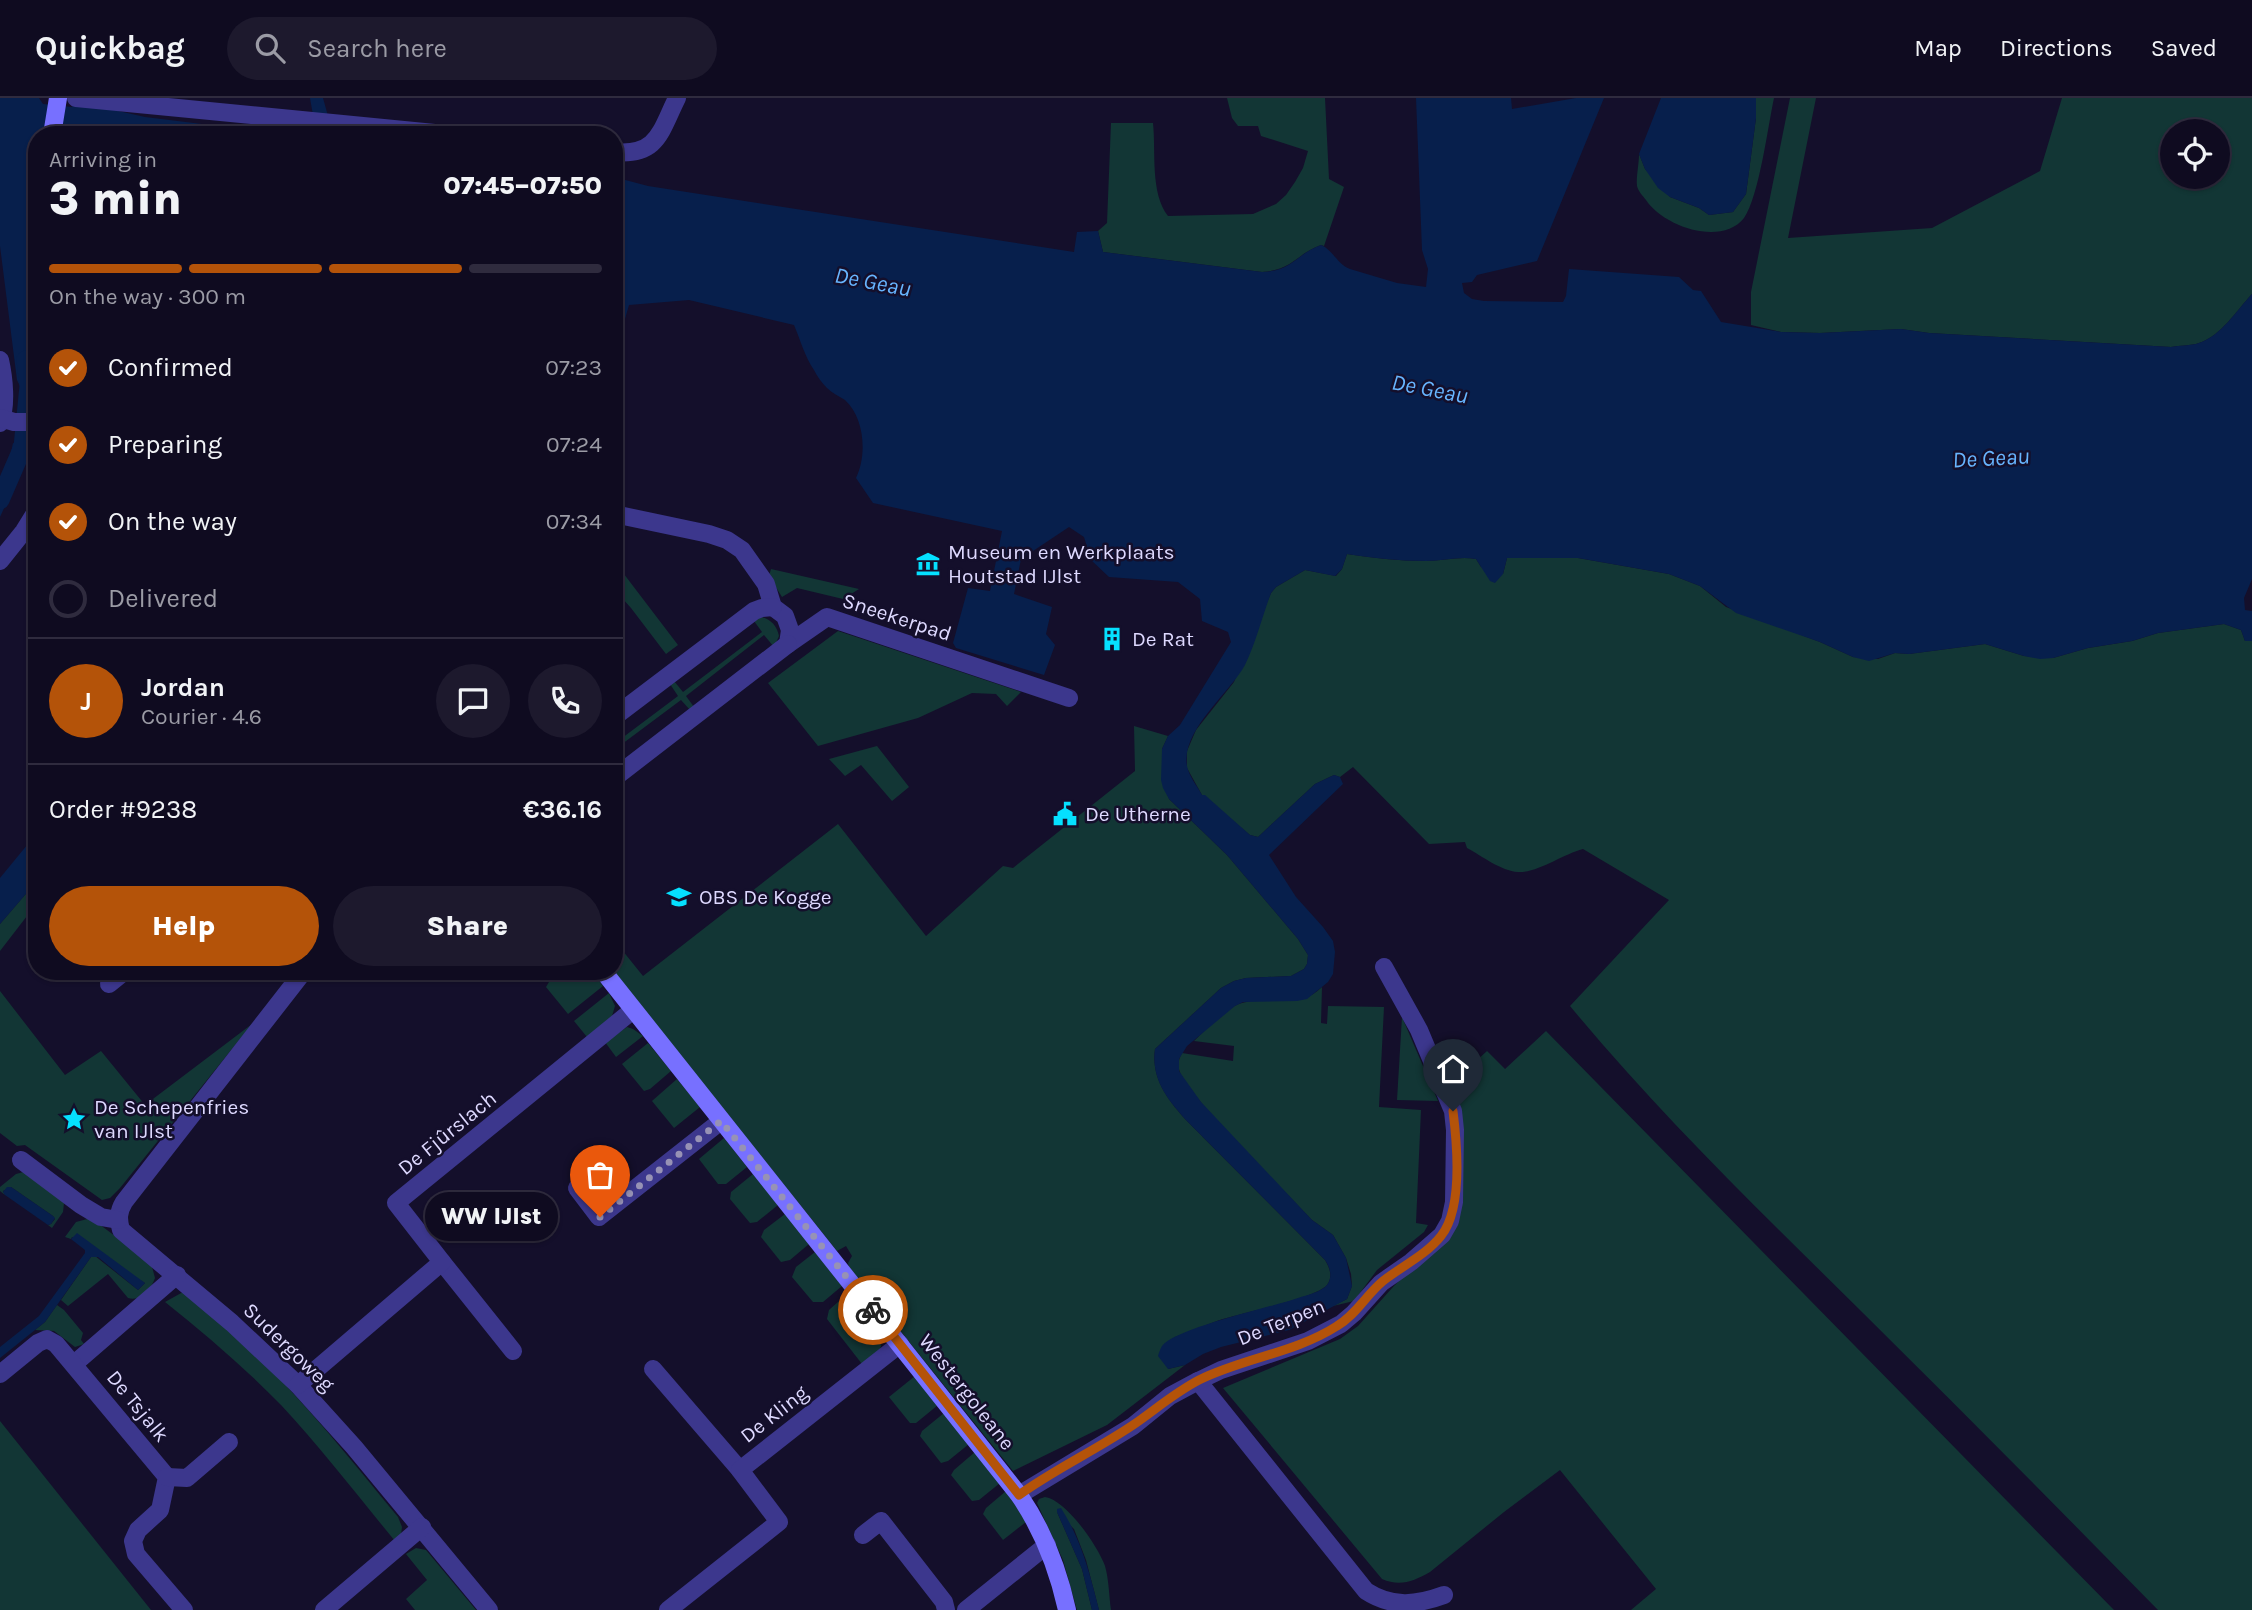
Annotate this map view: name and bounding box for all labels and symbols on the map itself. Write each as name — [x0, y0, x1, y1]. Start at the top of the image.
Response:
water label: De Geau — [832, 261, 914, 303]
water label: De Geau — [1389, 368, 1471, 410]
water label: De Geau — [1952, 442, 2030, 474]
place label: Museum en Werkplaats Houtstad IJlst — [948, 540, 1175, 588]
museum icon: Museum en Werkplaats Houtstad IJlst — [914, 550, 942, 578]
street label: Sneekerpad — [839, 588, 955, 646]
building icon: De Rat — [1098, 625, 1126, 653]
place label: De Rat — [1132, 627, 1194, 651]
public building icon: De Utherne — [1051, 800, 1079, 828]
place label: De Utherne — [1085, 802, 1191, 826]
school or university icon: OBS De Kogge — [665, 883, 693, 911]
place label: OBS De Kogge — [699, 885, 832, 909]
pin — [1423, 1039, 1483, 1111]
street label: De Fjûrslach — [393, 1086, 501, 1180]
place label: De Schepenfries van IJlst — [94, 1095, 249, 1143]
place icon: De Schepenfries van IJlst — [60, 1105, 88, 1133]
pin — [570, 1145, 630, 1217]
callout: WW IJlst — [425, 1192, 558, 1242]
courier — [838, 1275, 908, 1345]
street label: De Terpen — [1234, 1294, 1328, 1350]
street label: Sudergoweg — [239, 1298, 340, 1396]
street label: Westergoleane — [914, 1329, 1020, 1455]
street label: De Tsjalk — [102, 1365, 174, 1447]
street label: De Kling — [735, 1380, 813, 1448]

